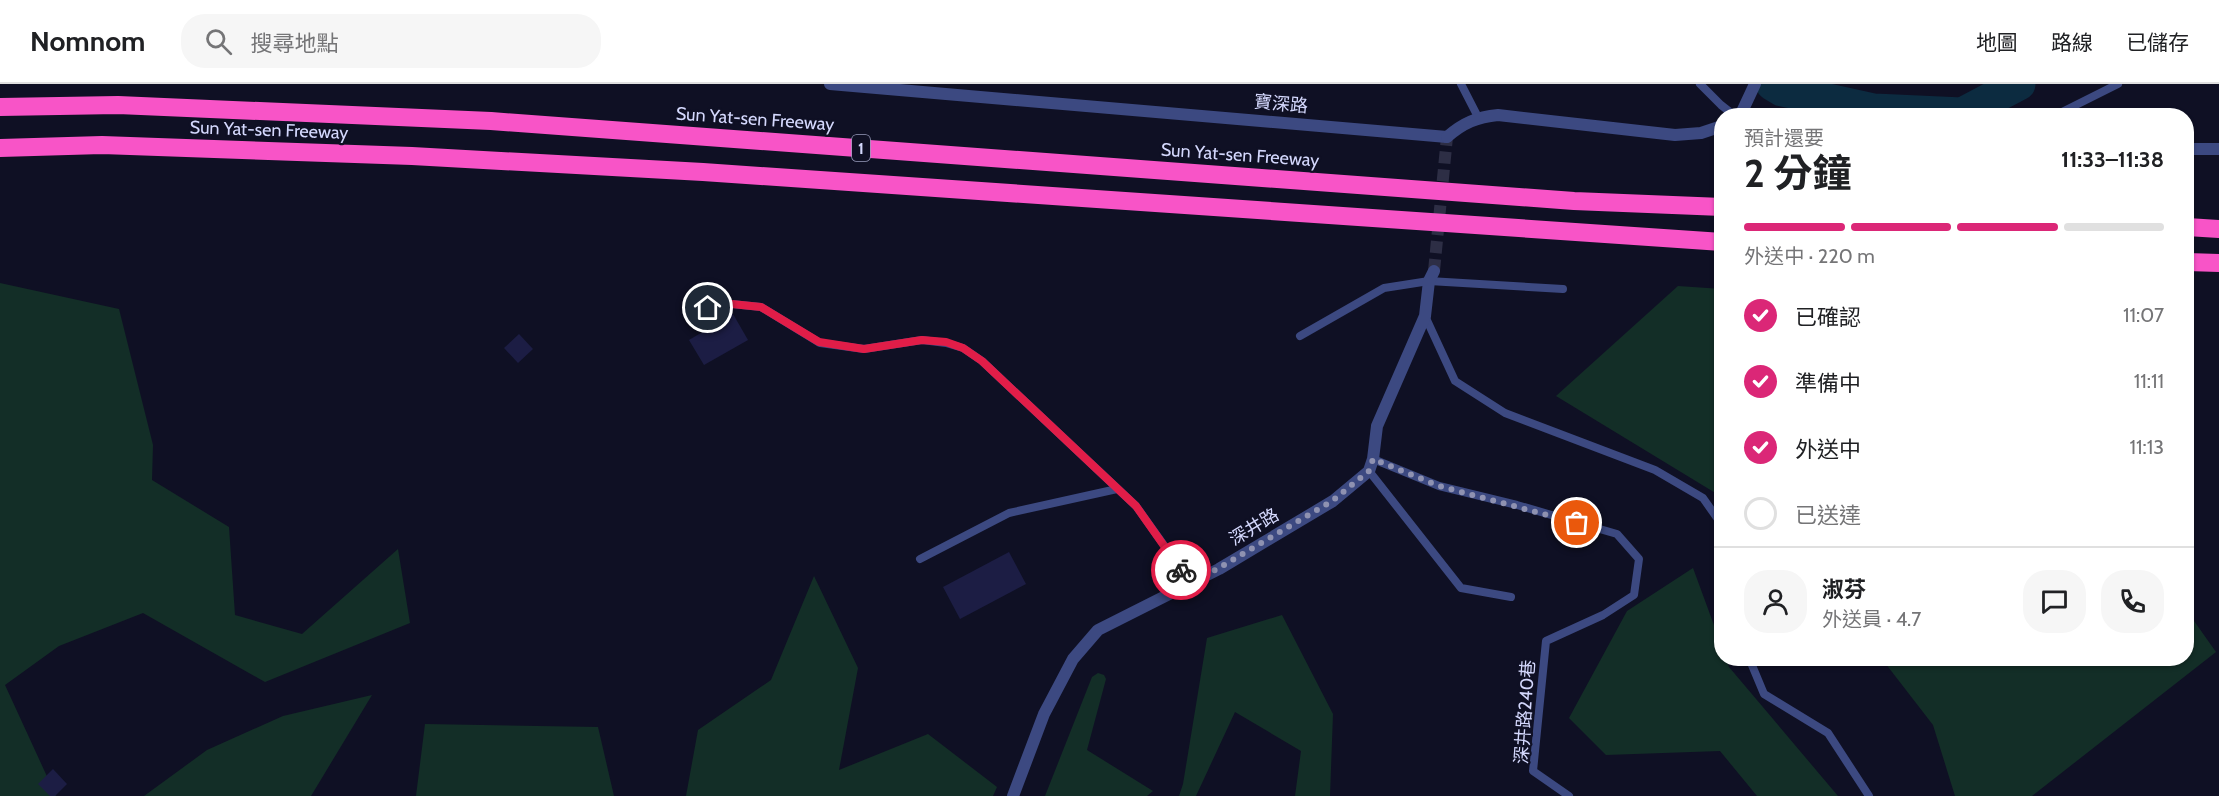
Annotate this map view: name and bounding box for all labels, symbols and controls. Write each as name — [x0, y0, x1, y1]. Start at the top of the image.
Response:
search box — [181, 14, 601, 68]
text: Nomnom — [30, 24, 145, 58]
icon: search — [202, 25, 235, 58]
text: 搜尋地點 — [250, 30, 338, 57]
text: 地圖 — [1976, 30, 2018, 55]
text: 路線 — [2051, 30, 2093, 55]
text: 已儲存 — [2126, 30, 2189, 55]
street label: 寶深路 — [1253, 91, 1309, 117]
street label: Sun Yat-sen Freeway — [675, 102, 835, 136]
street label: Sun Yat-sen Freeway — [189, 116, 349, 144]
text: 預計還要 — [1744, 126, 1824, 150]
road number: 1 — [852, 135, 870, 161]
street label: Sun Yat-sen Freeway — [1160, 138, 1320, 172]
text: 11:33–11:38 — [2061, 146, 2164, 173]
text: 2 分鐘 — [1744, 149, 1851, 197]
text: 外送中 · 220 m — [1744, 244, 1875, 268]
pin — [682, 282, 733, 333]
icon: home — [691, 291, 724, 324]
icon: check — [1744, 299, 1777, 332]
text: 11:07 — [2123, 303, 2164, 327]
text: 已確認 — [1795, 304, 1861, 331]
icon: check — [1744, 365, 1777, 398]
text: 11:11 — [2134, 369, 2164, 393]
text: 準備中 — [1795, 370, 1861, 397]
icon: check — [1744, 431, 1777, 464]
text: 11:13 — [2129, 435, 2164, 459]
text: 外送中 — [1795, 436, 1861, 463]
pin — [1551, 497, 1602, 548]
text: 已送達 — [1795, 502, 1861, 529]
street label: 深井路 — [1225, 504, 1283, 550]
icon: bag — [1560, 506, 1593, 539]
courier — [1151, 540, 1211, 600]
icon: bike — [1165, 554, 1198, 587]
button: person — [1744, 570, 1807, 633]
button: chat — [2023, 570, 2086, 633]
button: phone — [2101, 570, 2164, 633]
text: 淑芬 — [1822, 576, 1866, 603]
text: 外送員 · 4.7 — [1822, 607, 1921, 631]
street label: 深井路240巷 — [1510, 659, 1540, 765]

